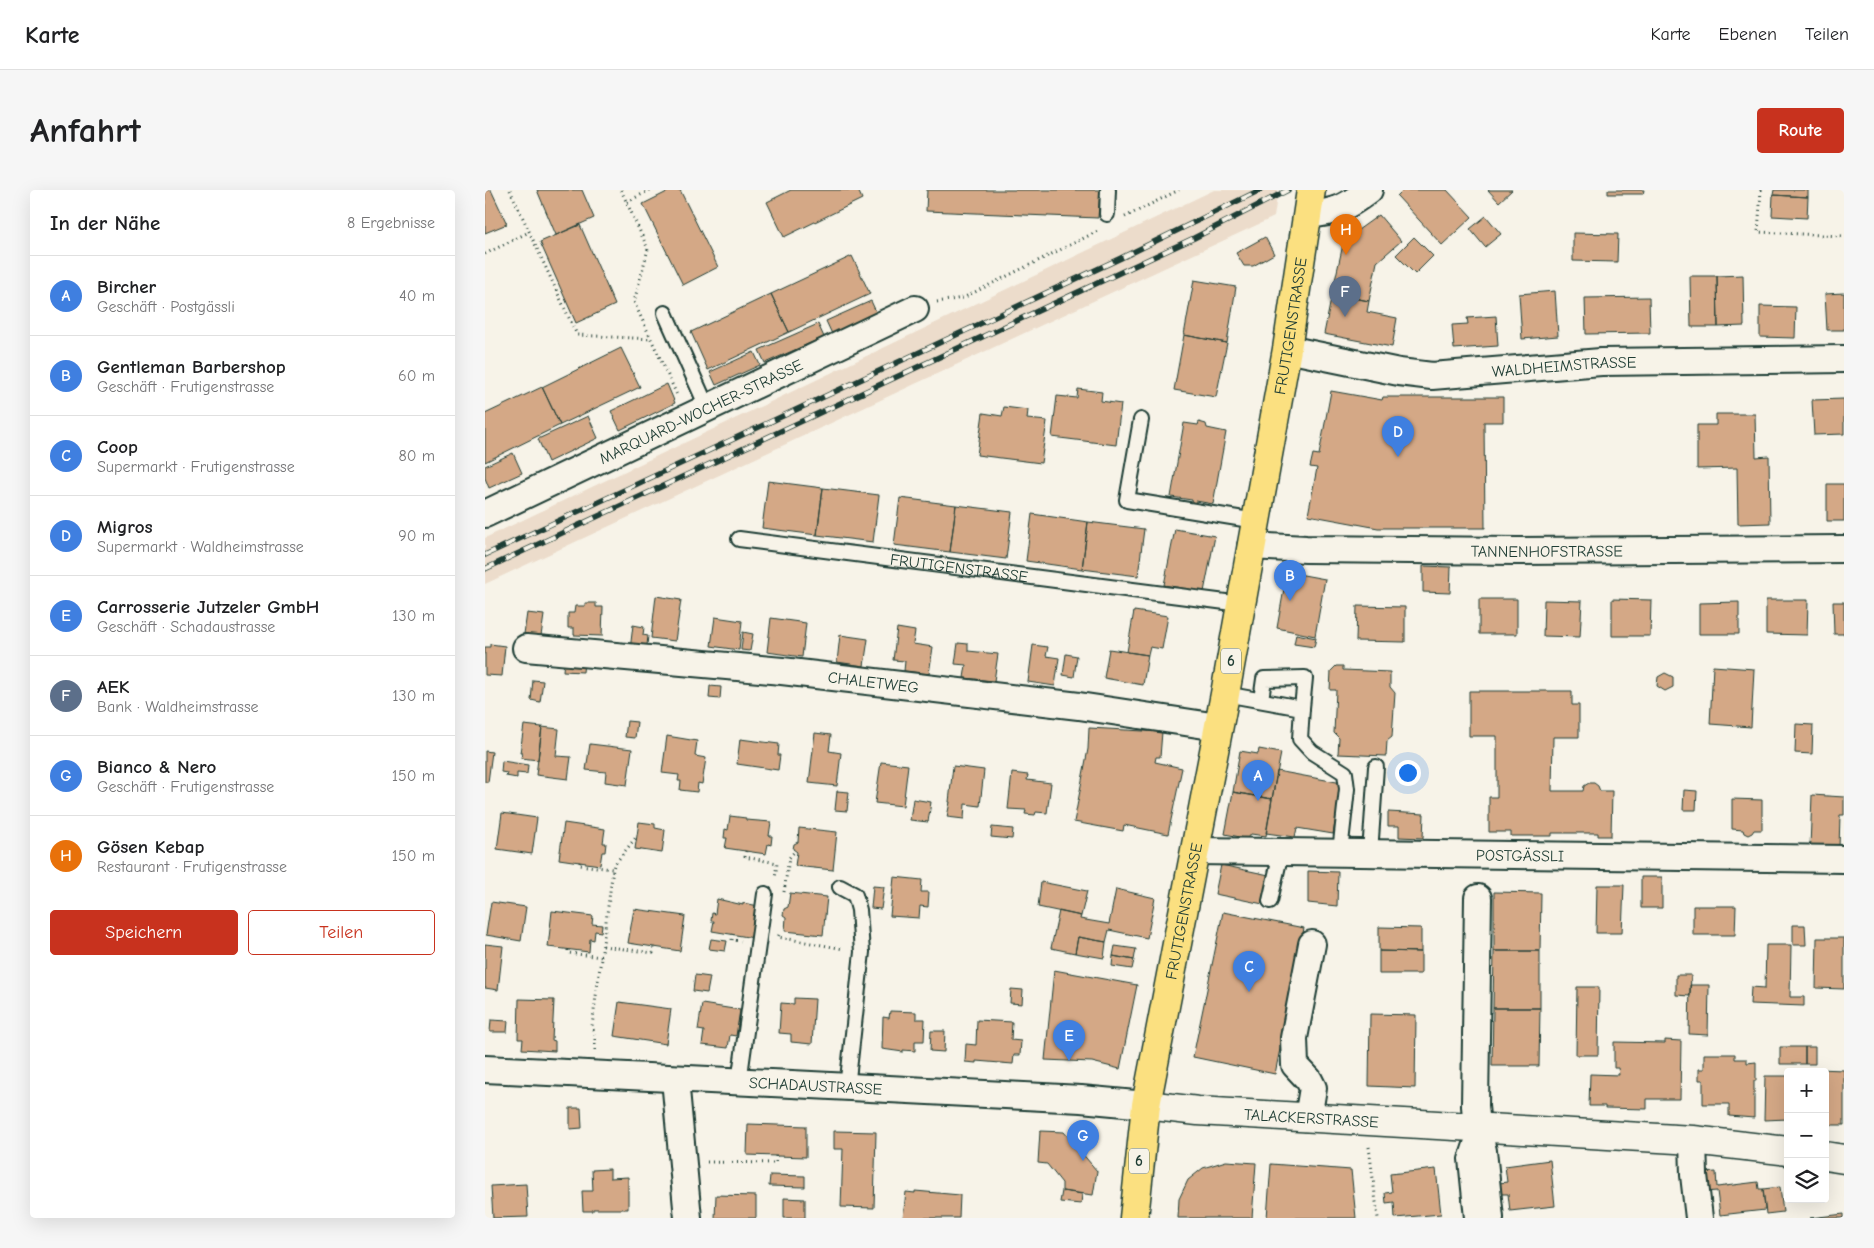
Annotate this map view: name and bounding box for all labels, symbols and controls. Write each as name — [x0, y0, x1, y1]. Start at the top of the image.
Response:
text: Karte — [25, 21, 79, 49]
text: Karte — [1650, 24, 1691, 45]
text: Ebenen — [1719, 24, 1777, 45]
text: Teilen — [1805, 24, 1849, 45]
button: Route — [1757, 108, 1844, 153]
text: Anfahrt — [30, 110, 141, 151]
text: In der Nähe — [50, 211, 160, 235]
text: 8 Ergebnisse — [347, 214, 435, 232]
pin: H — [1330, 214, 1362, 255]
street label: FRUTIGENSTRASSE — [1271, 256, 1311, 396]
text: Bircher — [97, 276, 156, 298]
pin: F — [1329, 276, 1361, 317]
text: A — [62, 287, 70, 305]
text: 40 m — [399, 287, 435, 305]
text: Geschäft · Postgässli — [97, 298, 235, 316]
street label: WALDHEIMSTRASSE — [1491, 354, 1637, 381]
text: Gentleman Barbershop — [97, 356, 286, 378]
street label: MARQUARD-WOCHER-STRASSE — [597, 356, 806, 468]
text: B — [61, 367, 71, 385]
text: 60 m — [398, 367, 435, 385]
text: Geschäft · Frutigenstrasse — [97, 378, 274, 396]
pin: D — [1382, 416, 1414, 457]
text: Coop — [97, 436, 138, 458]
text: C — [61, 447, 71, 465]
text: 80 m — [398, 447, 435, 465]
text: Supermarkt · Frutigenstrasse — [97, 458, 295, 476]
text: Migros — [97, 516, 153, 538]
text: D — [61, 527, 71, 545]
text: 90 m — [398, 527, 435, 545]
text: Supermarkt · Waldheimstrasse — [97, 538, 304, 556]
street label: TANNENHOFSTRASSE — [1471, 542, 1623, 561]
street label: FRUTIGENSTRASSE — [889, 551, 1029, 586]
pin: B — [1274, 560, 1306, 601]
text: Carrosserie Jutzeler GmbH — [97, 596, 319, 618]
text: E — [61, 607, 71, 625]
text: 130 m — [392, 607, 435, 625]
text: Geschäft · Schadaustrasse — [97, 618, 275, 636]
road number: 6 — [1221, 648, 1241, 674]
street label: CHALETWEG — [827, 668, 920, 697]
text: AEK — [97, 676, 129, 698]
text: F — [61, 687, 71, 705]
text: 130 m — [392, 687, 435, 705]
text: Bank · Waldheimstrasse — [97, 698, 259, 716]
text: Bianco & Nero — [97, 756, 216, 778]
pin: A — [1242, 760, 1274, 801]
your location — [1395, 760, 1421, 786]
text: G — [60, 767, 72, 785]
text: 150 m — [392, 767, 435, 785]
text: Geschäft · Frutigenstrasse — [97, 778, 274, 796]
text: Gösen Kebap — [97, 836, 204, 858]
street label: FRUTIGENSTRASSE — [1162, 841, 1206, 981]
street label: POSTGÄSSLI — [1476, 846, 1564, 866]
text: H — [60, 847, 72, 865]
text: 150 m — [392, 847, 435, 865]
text: Restaurant · Frutigenstrasse — [97, 858, 287, 876]
button: Speichern — [50, 910, 238, 955]
button: Teilen — [248, 910, 435, 955]
pin: C — [1233, 951, 1265, 992]
pin: E — [1053, 1020, 1085, 1061]
map controls — [1784, 1068, 1829, 1203]
button: + — [1784, 1068, 1829, 1113]
street label: SCHADAUSTRASSE — [749, 1074, 883, 1099]
street label: TALACKERSTRASSE — [1244, 1106, 1380, 1132]
button: − — [1784, 1113, 1829, 1158]
pin: G — [1067, 1120, 1099, 1161]
road number: 6 — [1129, 1148, 1149, 1174]
button: layers — [1784, 1158, 1829, 1203]

